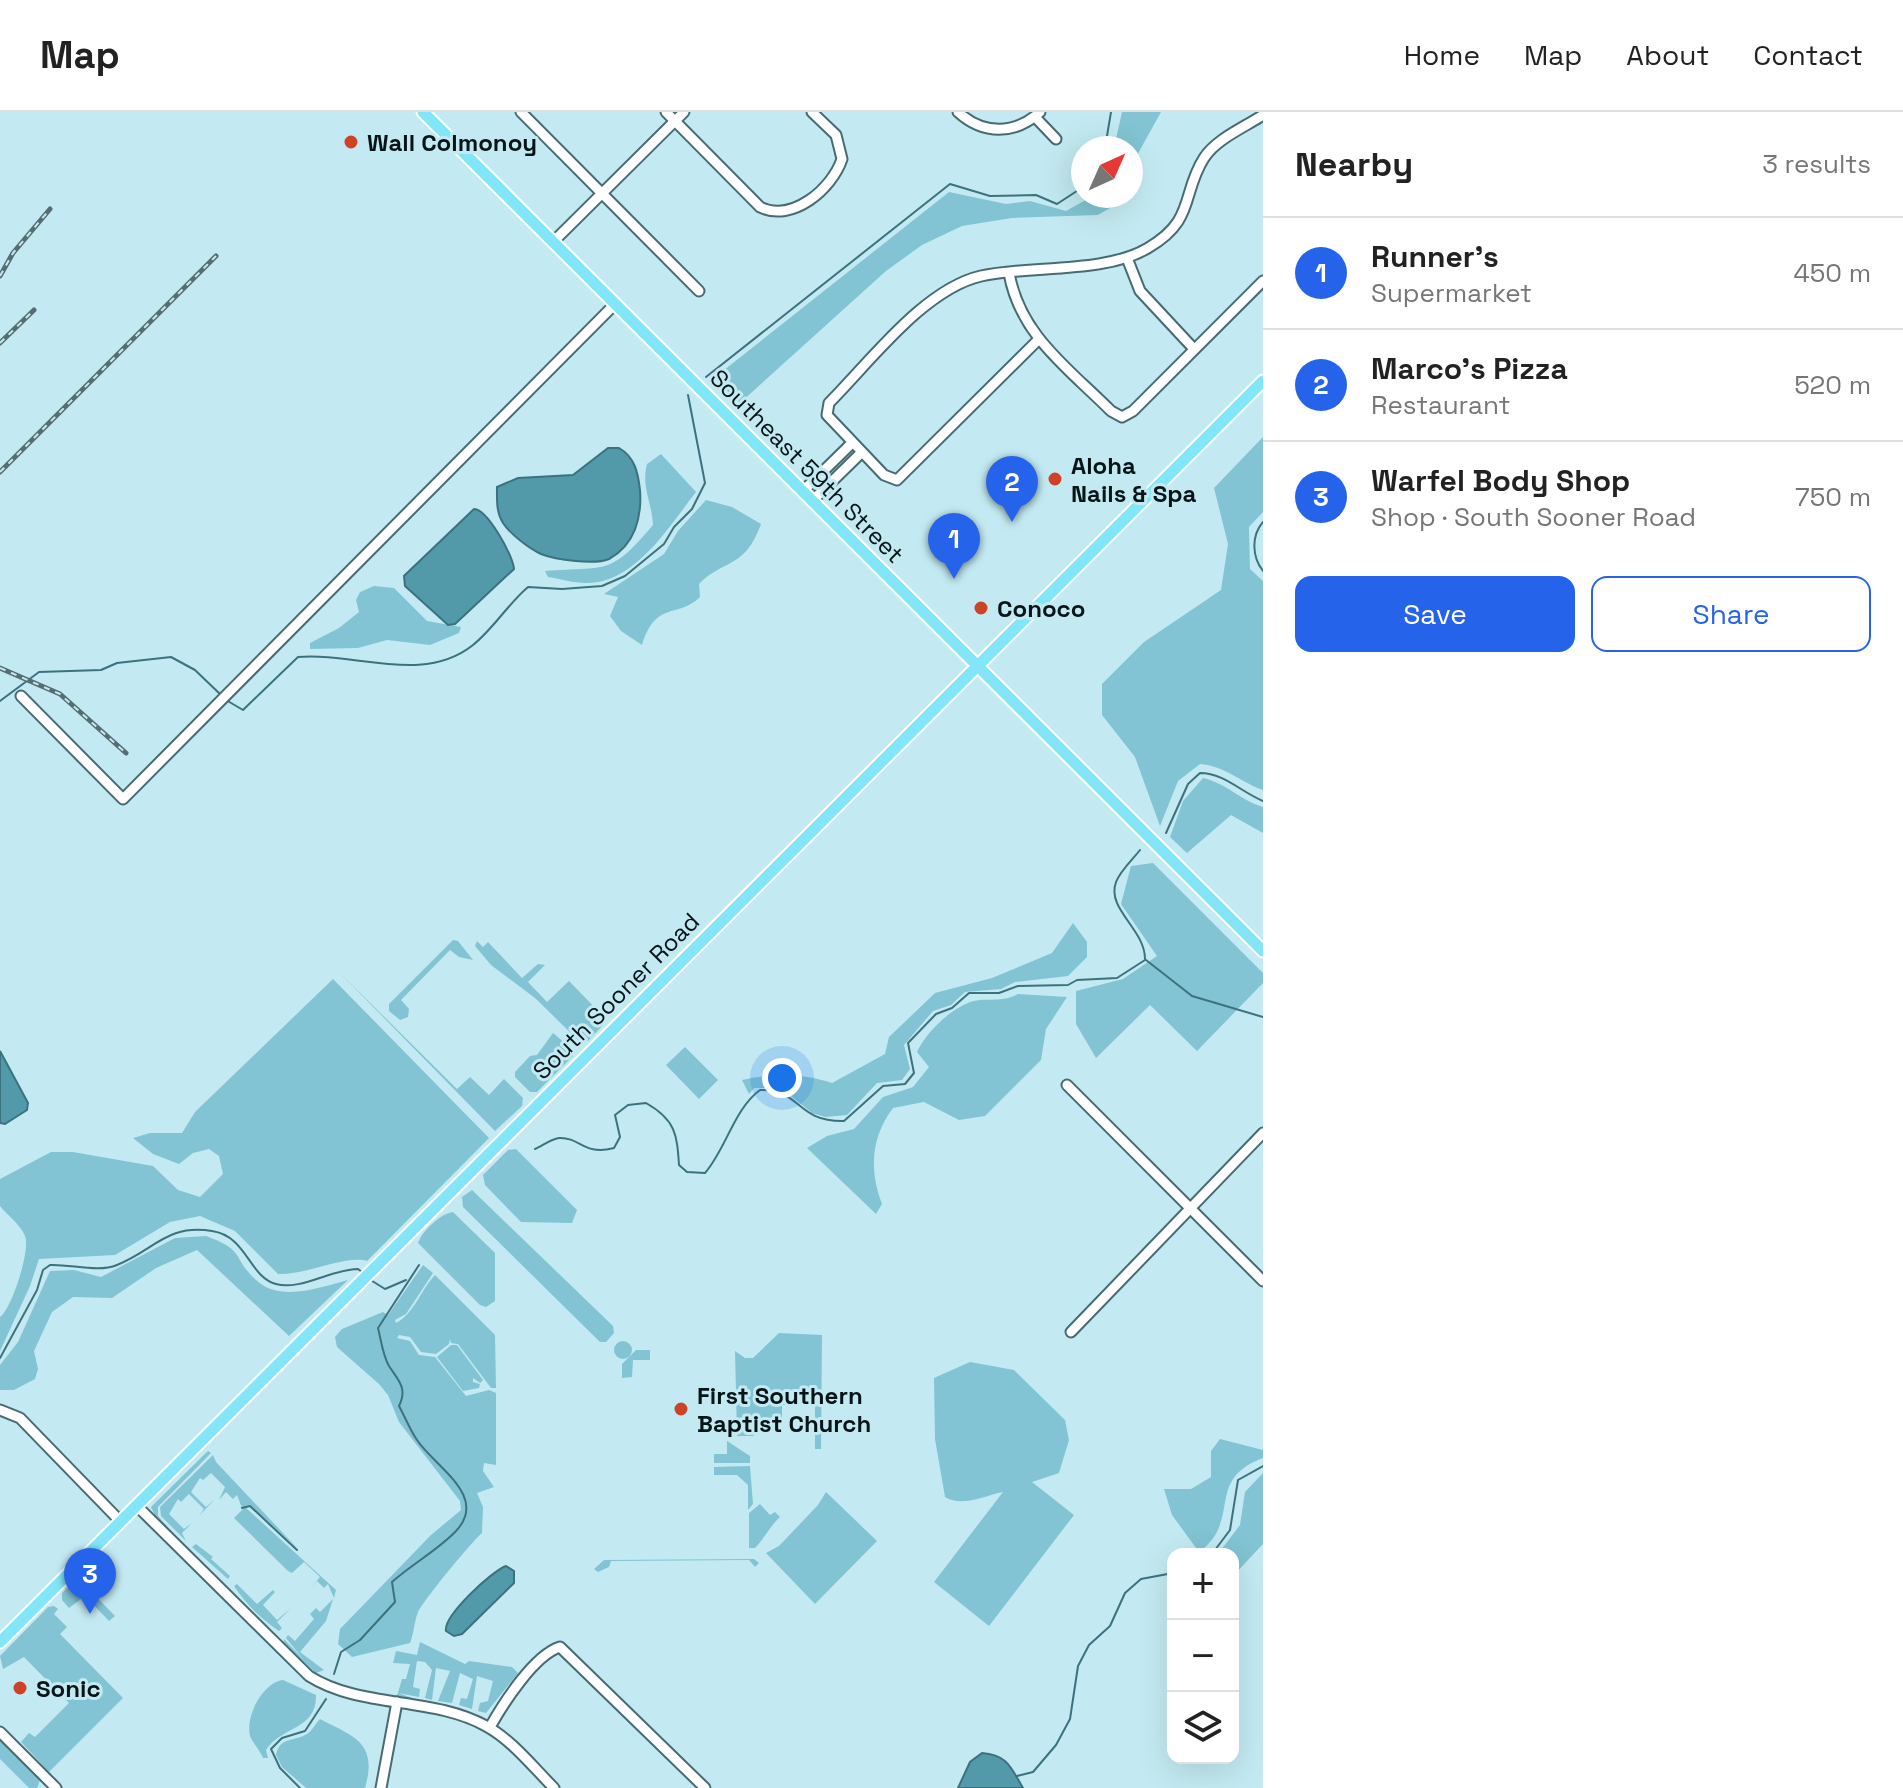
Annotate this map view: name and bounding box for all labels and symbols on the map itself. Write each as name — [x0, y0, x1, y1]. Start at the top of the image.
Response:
place label: Wall Colmonoy — [367, 127, 537, 158]
marker: Wall Colmonoy — [342, 133, 360, 151]
north arrow — [1071, 136, 1143, 208]
street label: Southeast 59th Street — [703, 362, 911, 570]
place label: Aloha Nails & Spa — [1071, 450, 1197, 509]
pin: 2 — [986, 456, 1038, 522]
marker: Aloha Nails & Spa — [1046, 470, 1064, 488]
pin: 1 — [928, 513, 980, 579]
place label: Conoco — [997, 593, 1085, 624]
marker: Conoco — [972, 599, 990, 617]
street label: South Sooner Road — [526, 906, 706, 1086]
your location — [762, 1058, 802, 1098]
place label: First Southern Baptist Church — [697, 1380, 871, 1439]
marker: First Southern Baptist Church — [672, 1400, 690, 1418]
pin: 3 — [64, 1548, 116, 1614]
place label: Sonic — [36, 1673, 100, 1704]
marker: Sonic — [11, 1679, 29, 1697]

